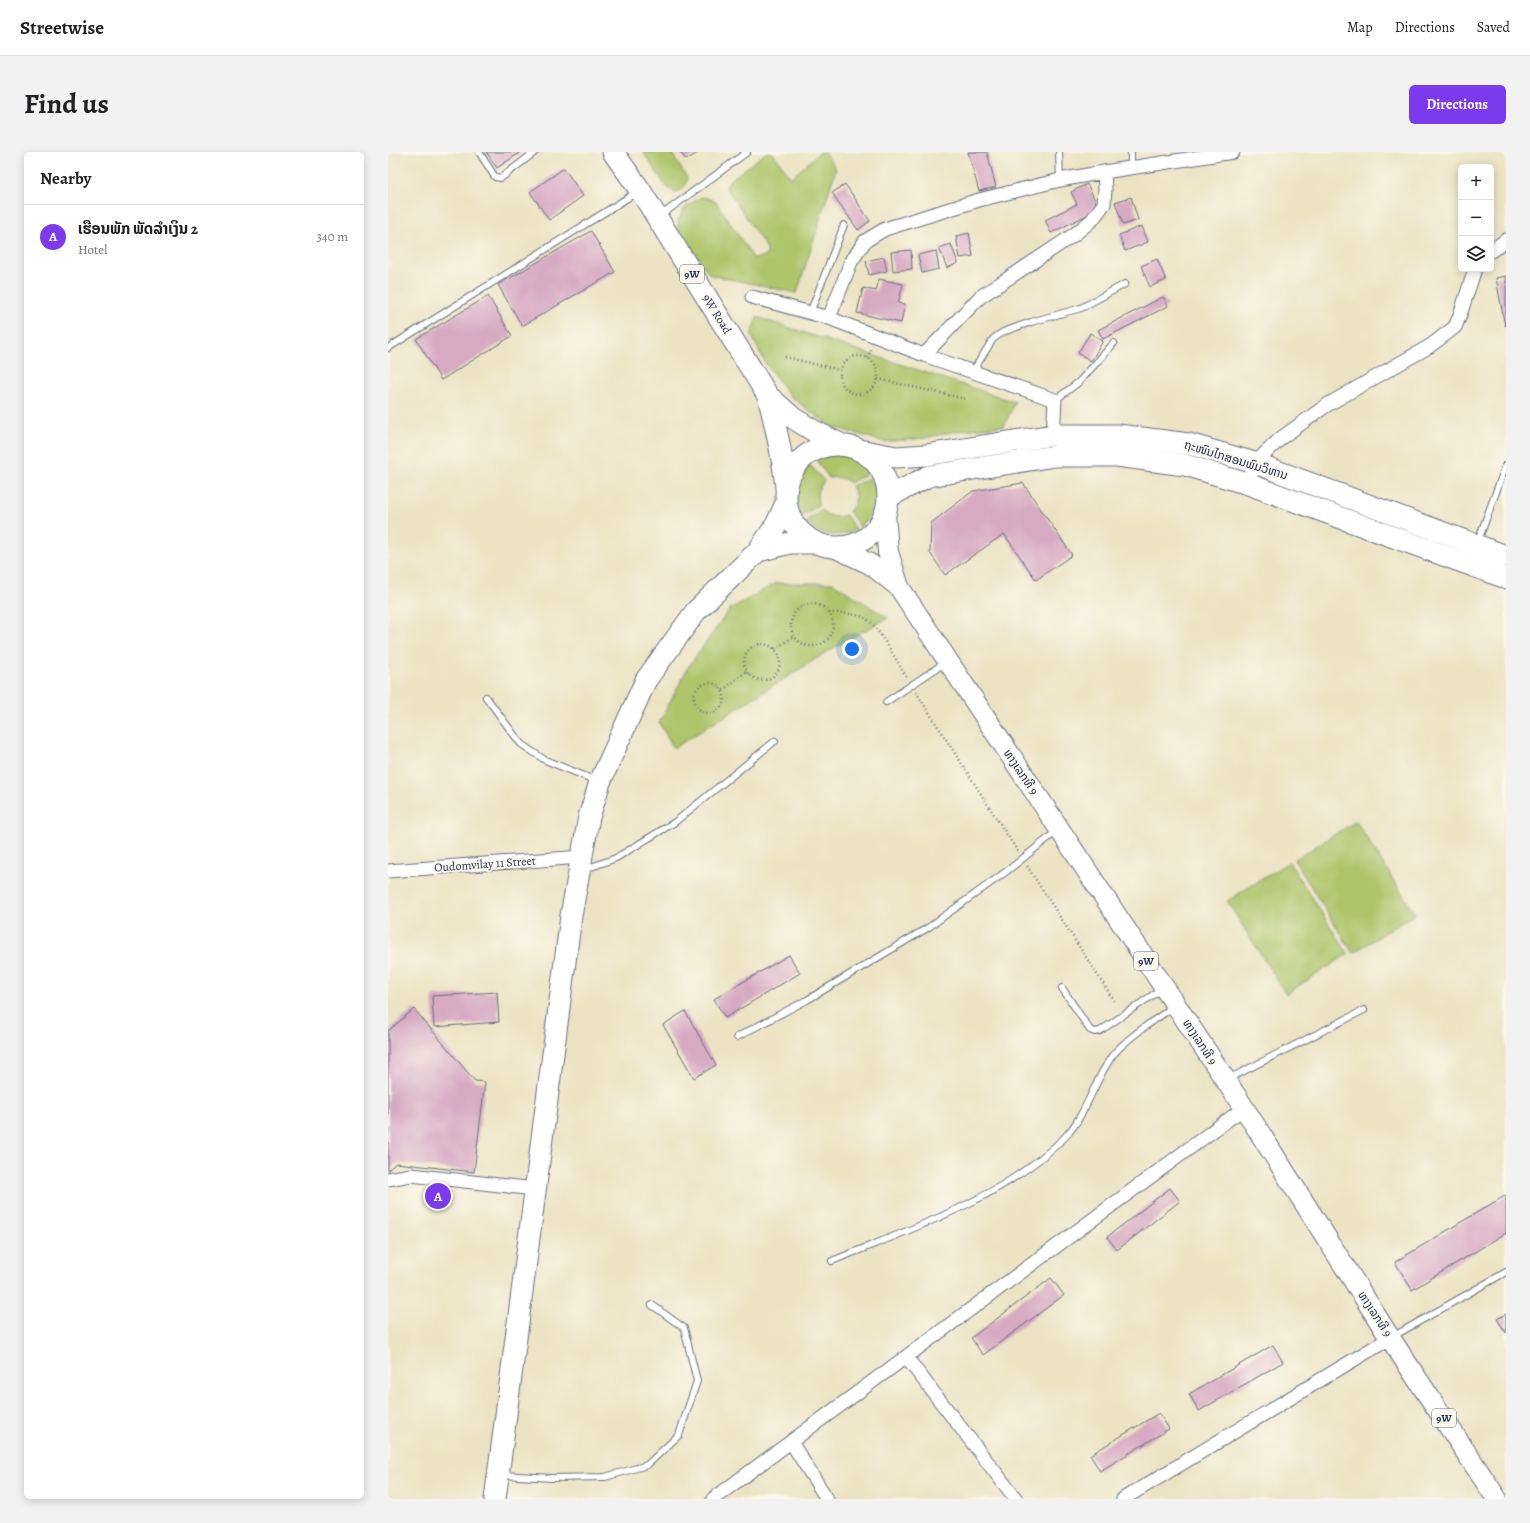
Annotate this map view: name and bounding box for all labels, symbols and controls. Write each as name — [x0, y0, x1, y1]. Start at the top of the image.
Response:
text: Streetwise — [20, 15, 104, 41]
text: Map — [1347, 18, 1373, 37]
text: Directions — [1395, 18, 1455, 37]
text: Saved — [1477, 18, 1510, 37]
text: Find us — [24, 85, 109, 123]
button: Directions — [1409, 85, 1506, 124]
map controls — [1458, 164, 1494, 272]
button: + — [1458, 164, 1494, 200]
text: Nearby — [40, 167, 91, 190]
button: − — [1458, 200, 1494, 236]
text: ເຮືອນພັກ ພັດລຳເງິນ 2 — [78, 219, 198, 239]
text: A — [49, 228, 57, 245]
text: 340 m — [316, 228, 348, 245]
button: layers — [1458, 236, 1494, 272]
text: Hotel — [78, 241, 107, 258]
road number: 9W — [680, 265, 704, 283]
street label: 9W Road — [699, 291, 736, 337]
street label: ຖະໜົນໄກສອນພົມວິຫານ — [1182, 437, 1290, 483]
your location — [842, 639, 862, 659]
street label: ທາງເລກທີ 9 — [1000, 746, 1042, 798]
street label: Oudomvilay 11 Street — [434, 852, 536, 876]
road number: 9W — [1134, 952, 1158, 970]
street label: ທາງເລກທີ 9 — [1179, 1016, 1221, 1068]
pin: A — [425, 1181, 451, 1211]
street label: ທາງເລກທີ 9 — [1354, 1288, 1396, 1340]
road number: 9W — [1432, 1409, 1456, 1427]

